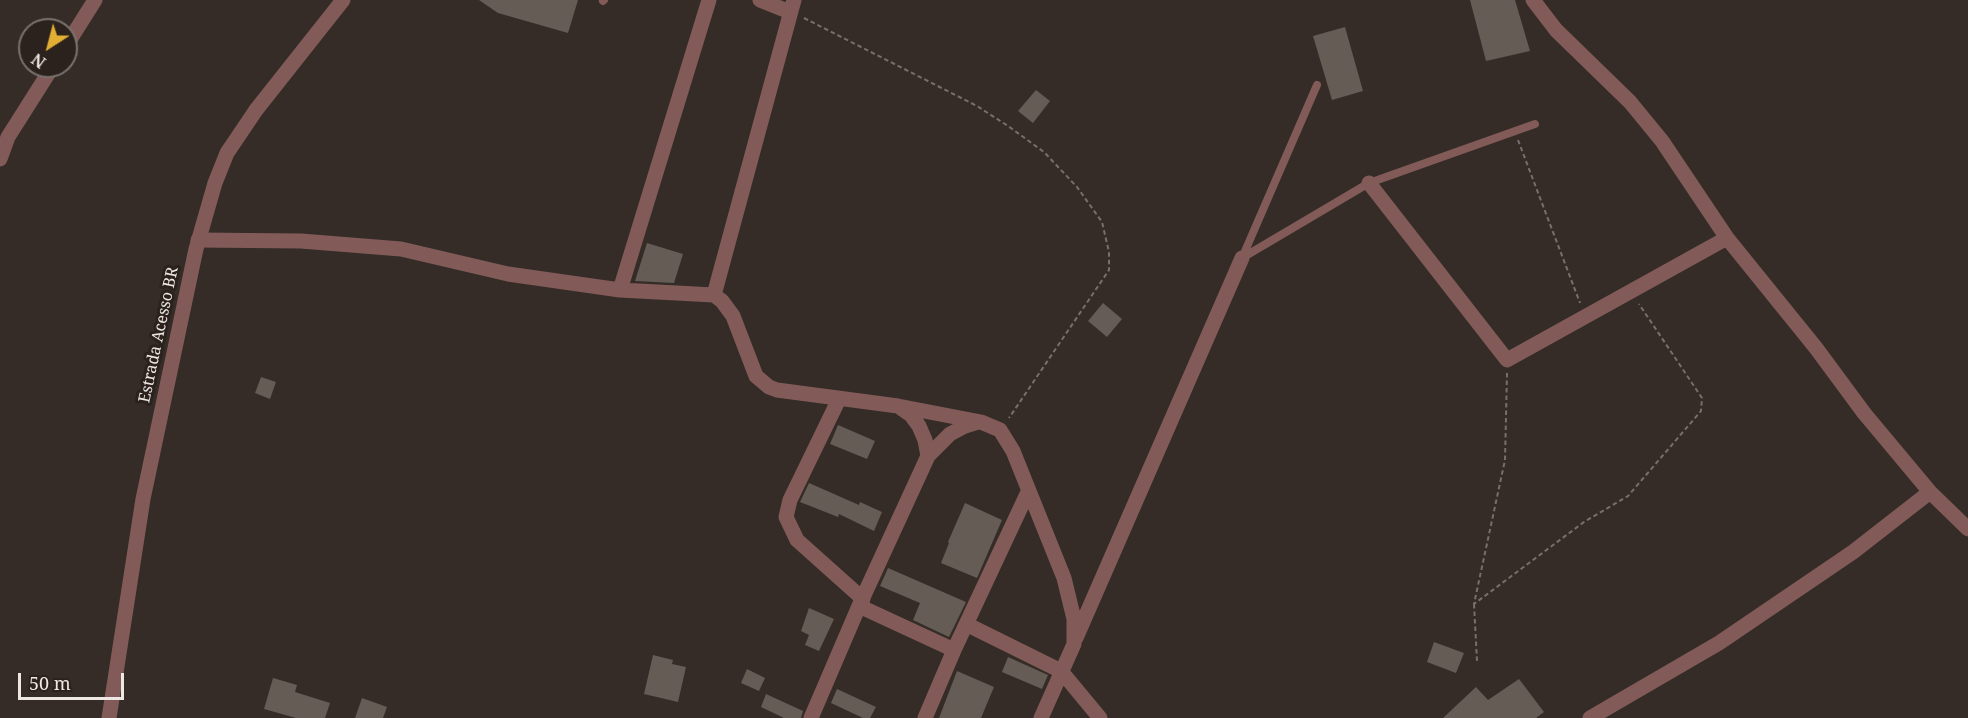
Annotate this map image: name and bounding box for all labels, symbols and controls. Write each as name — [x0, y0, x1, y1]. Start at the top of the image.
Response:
north arrow — [18, 18, 78, 78]
text: N — [27, 48, 50, 74]
street label: Estrada Acesso BR — [135, 265, 183, 405]
scale bar — [21, 661, 128, 699]
text: 50 m — [29, 671, 71, 695]

